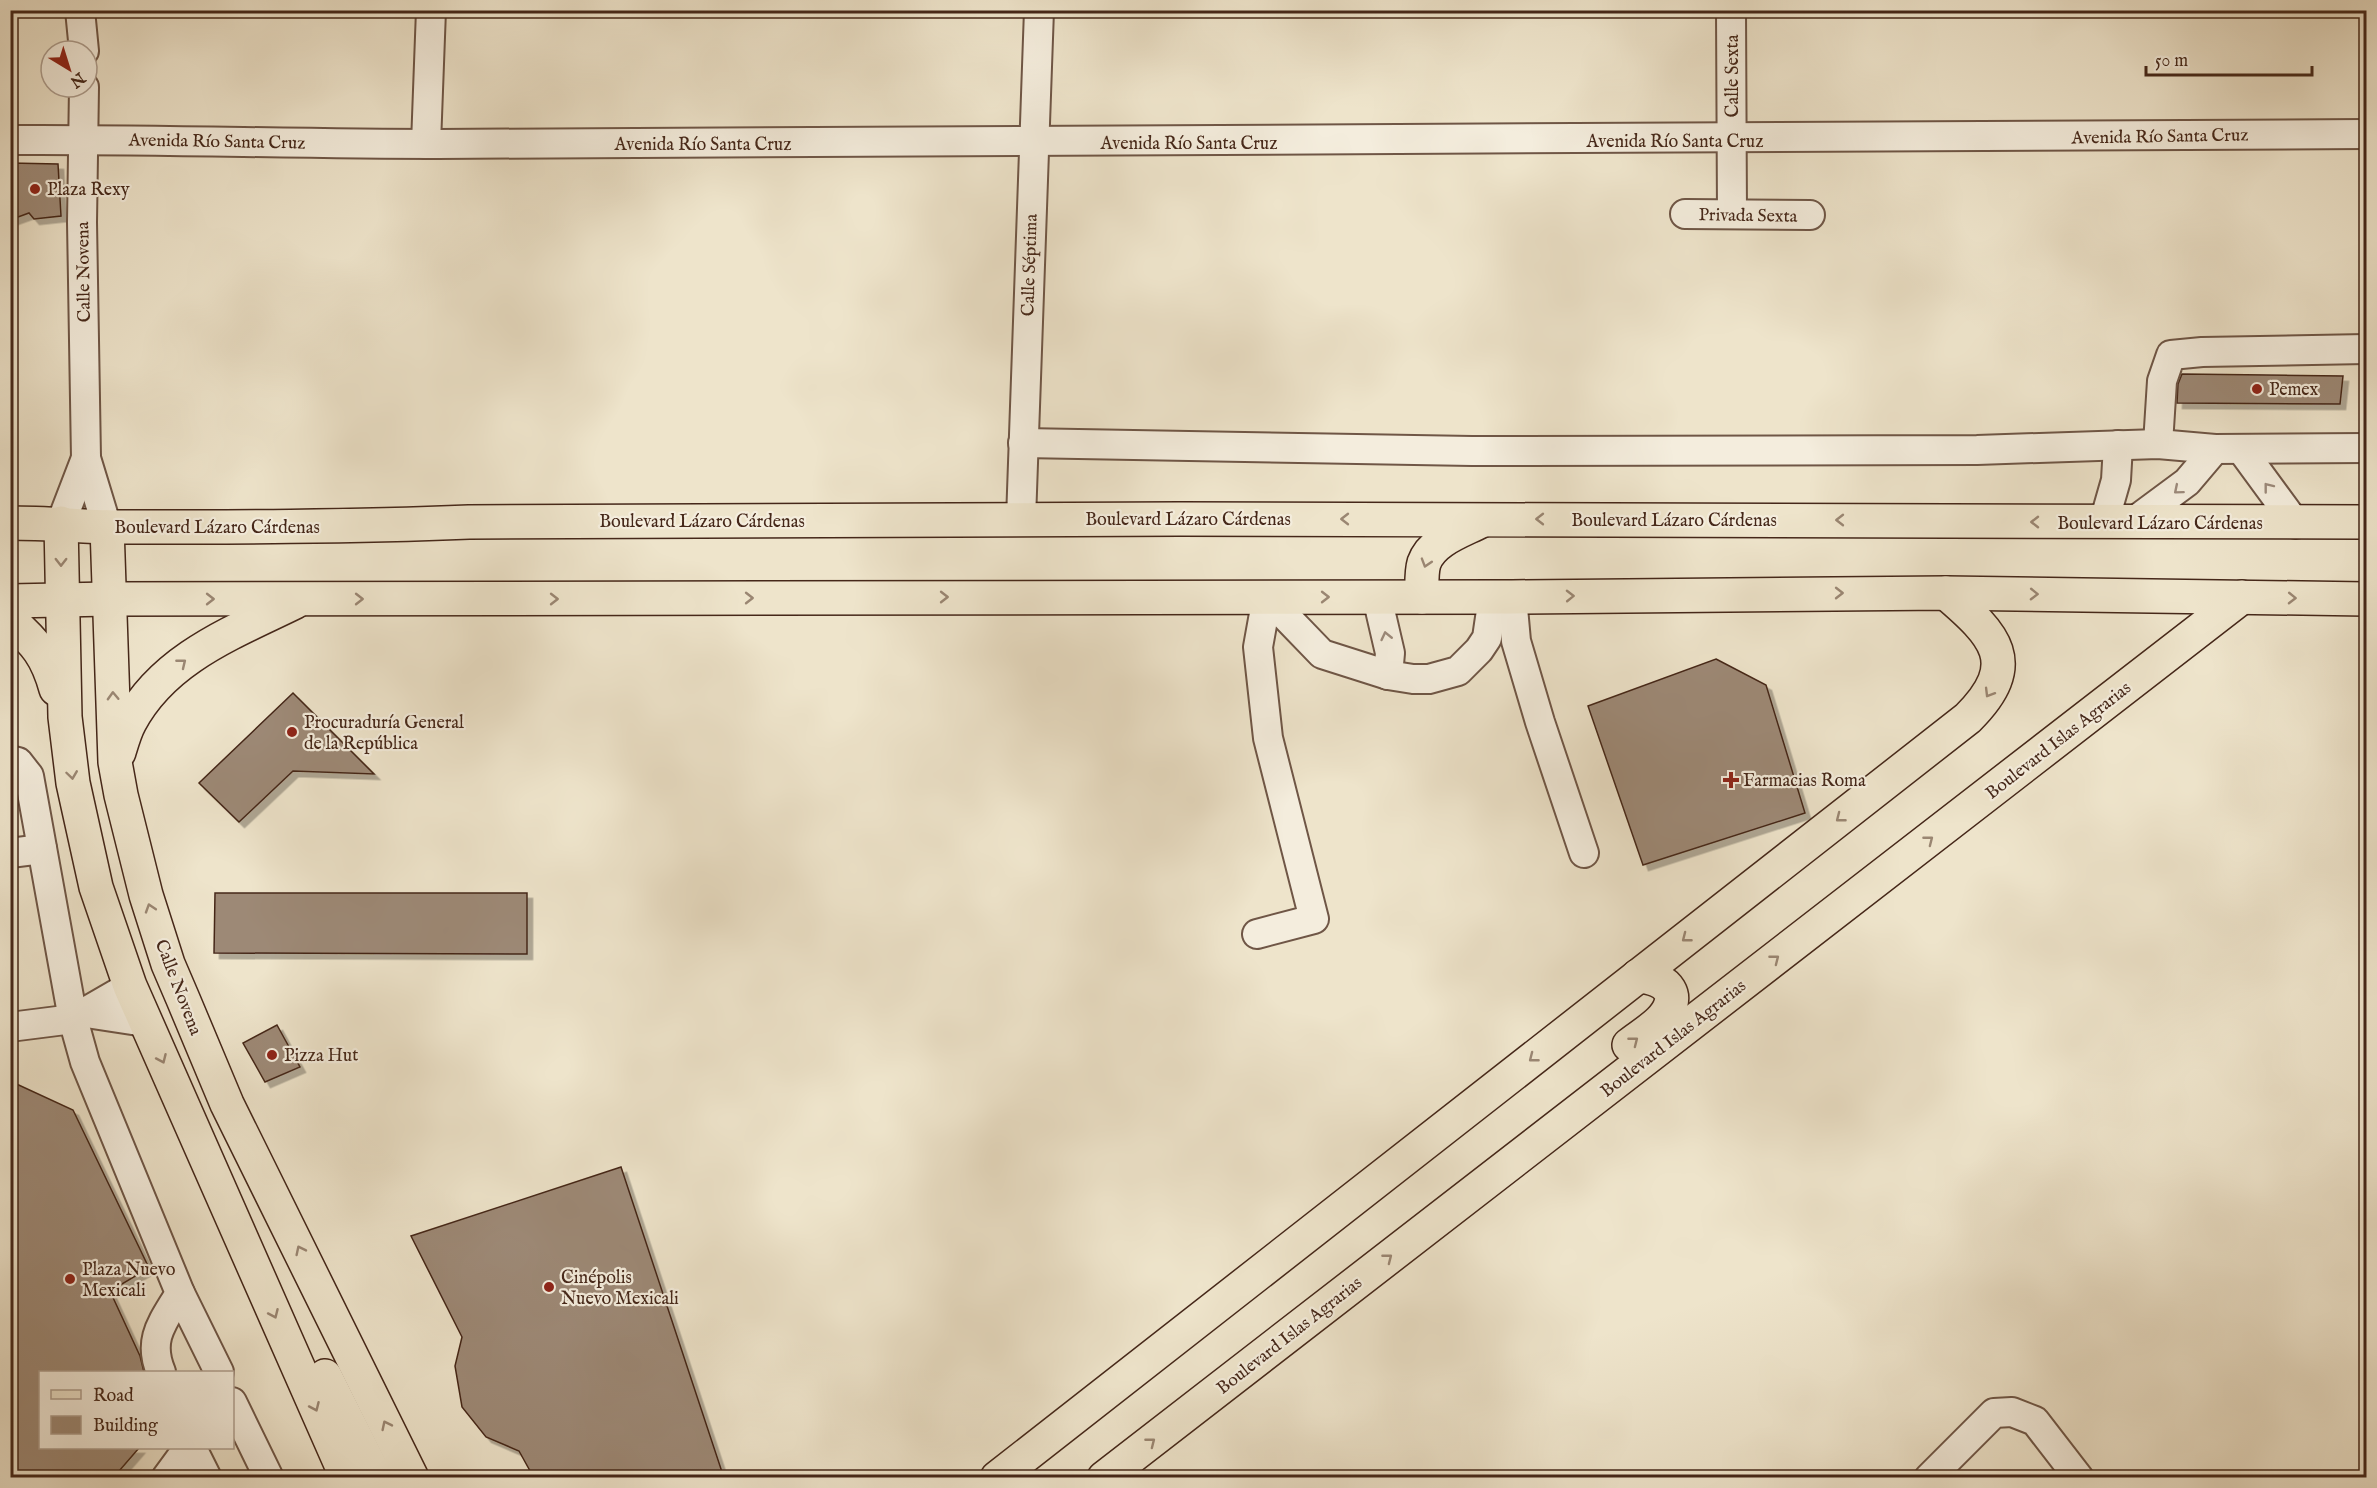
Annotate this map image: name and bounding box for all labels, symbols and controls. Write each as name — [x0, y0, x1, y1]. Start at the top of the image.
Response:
street label: Calle Sexta — [1722, 34, 1745, 117]
north arrow — [39, 39, 99, 99]
scale bar — [2146, 39, 2312, 77]
text: 50 m — [2155, 50, 2188, 73]
text: N — [65, 66, 89, 91]
street label: Avenida Río Santa Cruz — [2070, 124, 2249, 151]
street label: Avenida Río Santa Cruz — [127, 129, 306, 156]
street label: Avenida Río Santa Cruz — [1585, 131, 1764, 154]
street label: Avenida Río Santa Cruz — [1099, 133, 1278, 156]
street label: Avenida Río Santa Cruz — [613, 134, 792, 157]
place label: Plaza Rexy — [47, 179, 130, 202]
marker: Plaza Rexy — [28, 182, 42, 196]
street label: Privada Sexta — [1698, 204, 1798, 229]
street label: Calle Séptima — [1017, 213, 1044, 317]
street label: Calle Novena — [72, 221, 97, 323]
place label: Pemex — [2269, 379, 2319, 402]
marker: Pemex — [2250, 382, 2264, 396]
one-way arrow — [2174, 483, 2185, 494]
one-way arrow — [2264, 483, 2275, 494]
street label: Boulevard Lázaro Cárdenas — [1085, 509, 1291, 532]
street label: Boulevard Lázaro Cárdenas — [1571, 510, 1777, 533]
street label: Boulevard Lázaro Cárdenas — [599, 511, 805, 534]
one-way arrow — [1341, 513, 1350, 525]
one-way arrow — [1536, 513, 1545, 525]
street label: Boulevard Lázaro Cárdenas — [2057, 513, 2263, 536]
one-way arrow — [1836, 514, 1845, 526]
one-way arrow — [2031, 516, 2040, 528]
street label: Boulevard Lázaro Cárdenas — [114, 517, 320, 540]
one-way arrow — [1421, 557, 1433, 568]
one-way arrow — [55, 558, 67, 567]
one-way arrow — [1835, 587, 1844, 599]
one-way arrow — [2030, 588, 2039, 600]
one-way arrow — [1566, 590, 1575, 603]
one-way arrow — [940, 591, 949, 603]
one-way arrow — [1321, 591, 1330, 603]
one-way arrow — [745, 592, 754, 604]
one-way arrow — [2288, 592, 2297, 604]
one-way arrow — [205, 593, 214, 605]
one-way arrow — [355, 593, 364, 605]
one-way arrow — [550, 593, 559, 605]
one-way arrow — [1380, 631, 1393, 641]
one-way arrow — [175, 660, 186, 671]
street label: Boulevard Islas Agrarias — [1981, 677, 2136, 805]
one-way arrow — [1985, 687, 1996, 697]
one-way arrow — [106, 692, 119, 701]
place label: Procuraduría General de la República — [304, 712, 464, 756]
marker: Procuraduría General de la República — [285, 725, 299, 739]
place label: Farmacias Roma — [1743, 770, 1866, 793]
one-way arrow — [66, 771, 78, 780]
marker: Farmacias Roma — [1724, 773, 1738, 787]
one-way arrow — [1836, 811, 1847, 822]
one-way arrow — [1922, 836, 1933, 847]
one-way arrow — [145, 903, 157, 914]
one-way arrow — [1682, 931, 1693, 942]
street label: Calle Novena — [149, 936, 206, 1039]
one-way arrow — [1768, 955, 1779, 966]
street label: Boulevard Islas Agrarias — [1596, 975, 1751, 1103]
one-way arrow — [1627, 1038, 1638, 1049]
place label: Pizza Hut — [284, 1045, 358, 1068]
marker: Pizza Hut — [265, 1048, 279, 1062]
one-way arrow — [1528, 1051, 1539, 1062]
one-way arrow — [154, 1053, 166, 1064]
one-way arrow — [295, 1246, 307, 1257]
one-way arrow — [1381, 1255, 1392, 1266]
place label: Plaza Nuevo Mexicali — [82, 1259, 176, 1303]
place label: Cinépolis Nuevo Mexicali — [561, 1267, 679, 1311]
marker: Plaza Nuevo Mexicali — [63, 1272, 77, 1286]
street label: Boulevard Islas Agrarias — [1212, 1272, 1367, 1400]
marker: Cinépolis Nuevo Mexicali — [542, 1280, 556, 1294]
one-way arrow — [267, 1308, 279, 1319]
legend — [39, 1371, 234, 1449]
text: Road — [93, 1385, 134, 1408]
one-way arrow — [308, 1401, 320, 1412]
text: Building — [93, 1415, 158, 1438]
one-way arrow — [381, 1421, 393, 1432]
one-way arrow — [1144, 1438, 1155, 1449]

